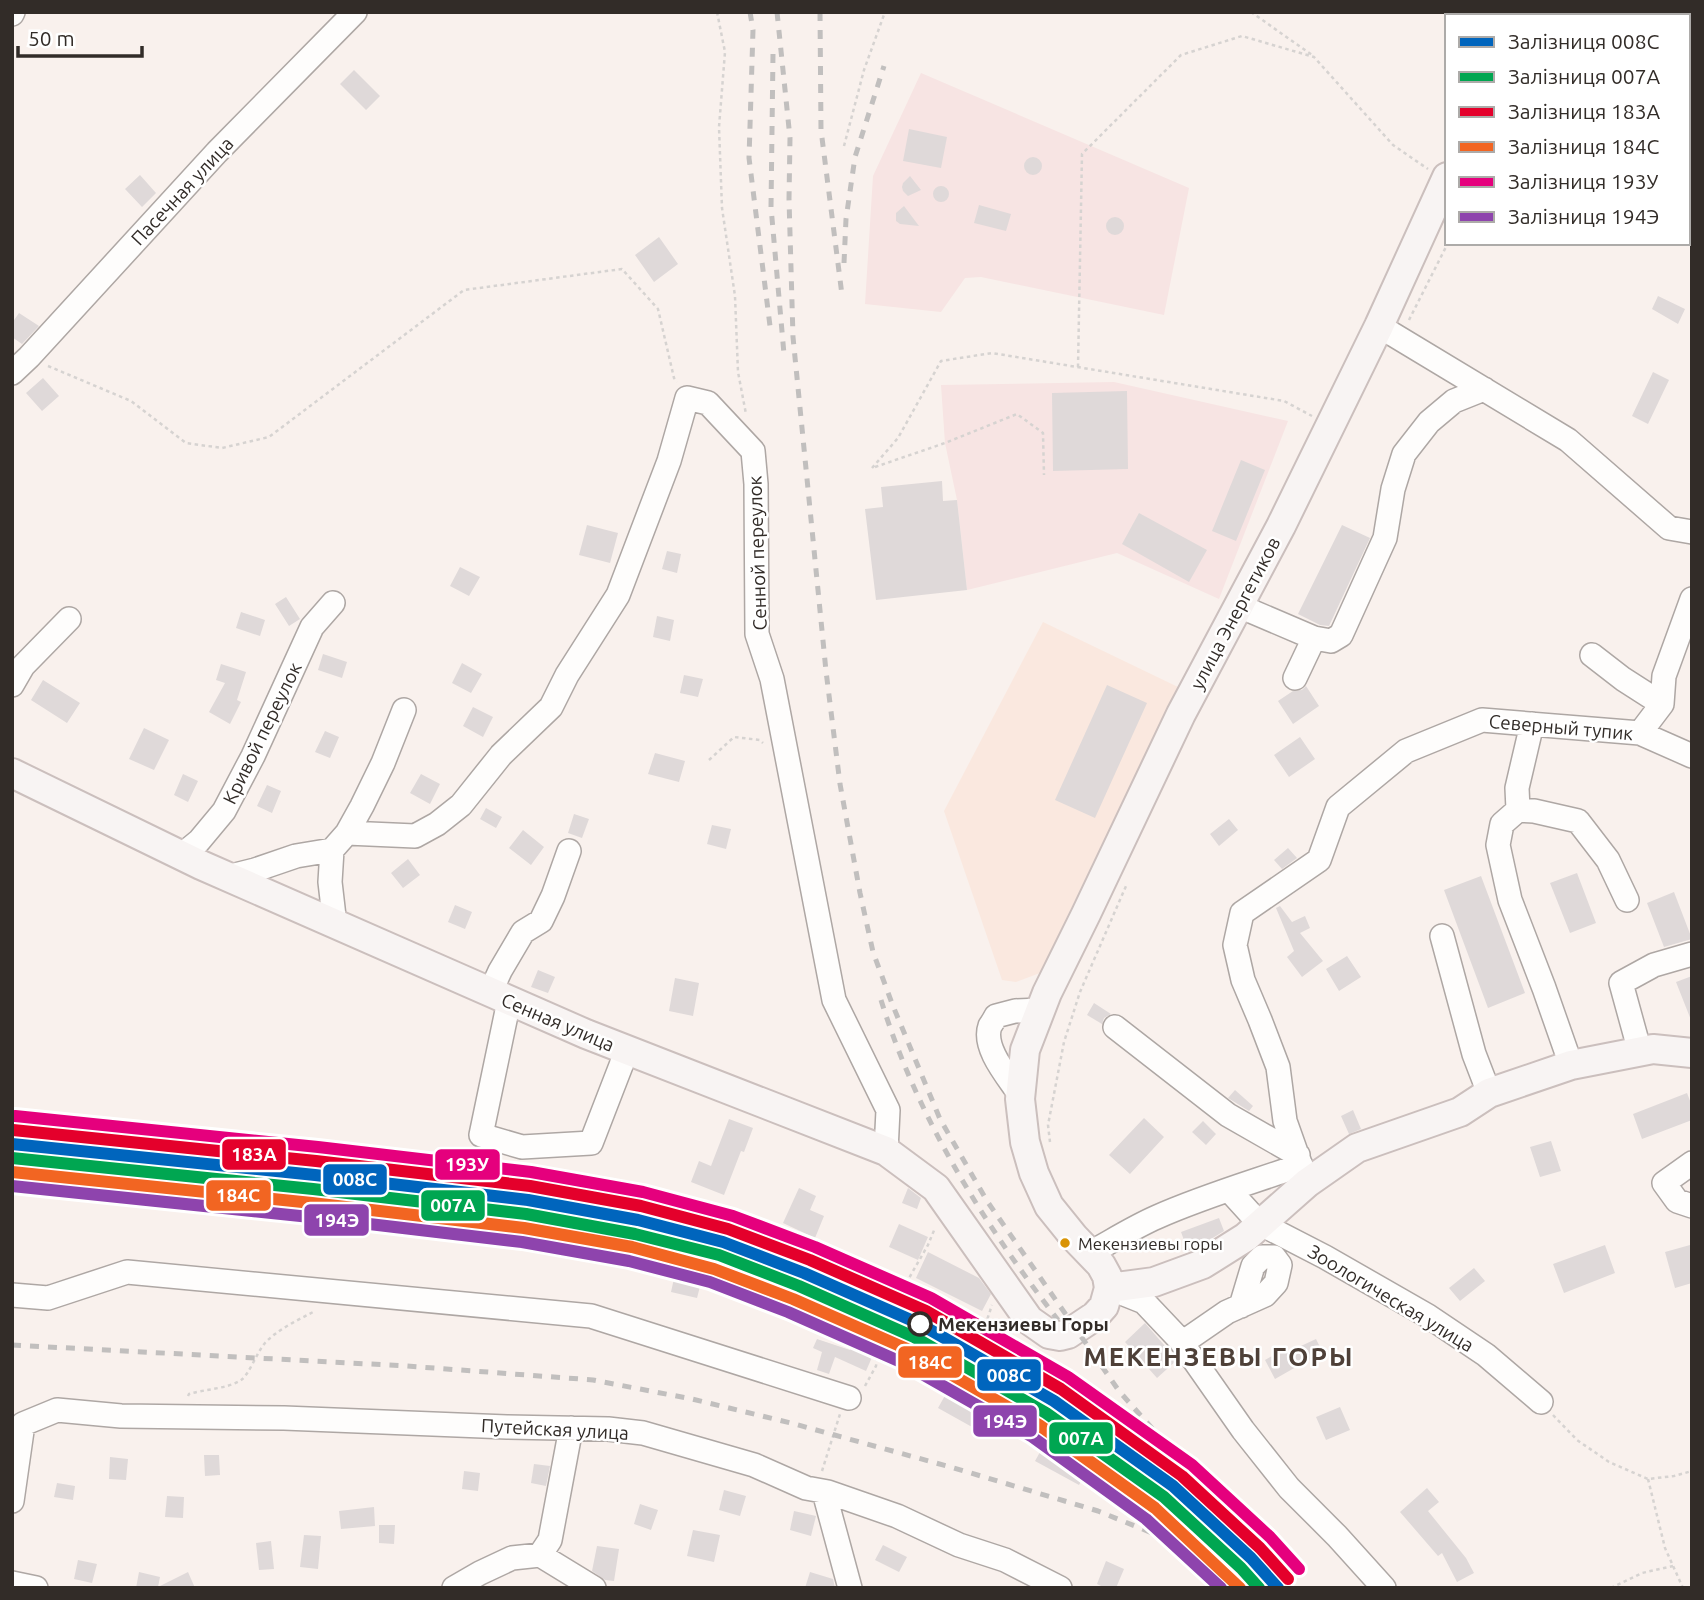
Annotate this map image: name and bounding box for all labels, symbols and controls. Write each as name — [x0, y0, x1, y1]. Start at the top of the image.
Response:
scale bar — [18, 14, 142, 58]
legend — [1445, 14, 1690, 245]
text: 50 m — [28, 26, 75, 50]
text: Залізниця 008С — [1508, 29, 1660, 53]
text: Залізниця 007А — [1508, 64, 1661, 88]
text: Залізниця 183А — [1508, 99, 1661, 123]
street label: Пасечная улица — [126, 132, 238, 250]
text: Залізниця 184С — [1508, 134, 1660, 158]
text: Залізниця 193У — [1508, 169, 1659, 193]
text: Залізниця 194Э — [1508, 204, 1659, 228]
street label: Сенной переулок — [743, 475, 771, 631]
street label: улица Энергетиков — [1185, 533, 1285, 693]
street label: Кривой переулок — [218, 658, 306, 807]
street label: Северный тупик — [1488, 710, 1634, 744]
street label: Сенная улица — [498, 988, 618, 1056]
line badge: 183А — [221, 1138, 287, 1171]
text: 183А — [231, 1143, 277, 1165]
line badge: 193У — [434, 1148, 501, 1181]
text: 193У — [445, 1153, 489, 1175]
line badge: 008С — [322, 1163, 388, 1196]
text: 008С — [333, 1168, 377, 1190]
line badge: 184С — [205, 1179, 272, 1212]
text: 184С — [216, 1184, 260, 1206]
line badge: 007А — [420, 1189, 486, 1222]
text: 007А — [430, 1194, 476, 1216]
line badge: 194Э — [303, 1203, 370, 1237]
text: 194Э — [315, 1209, 359, 1231]
place label: Мекензиевы горы — [1078, 1234, 1223, 1253]
marker: Мекензиевы горы — [1058, 1236, 1072, 1250]
street label: Зоологическая улица — [1304, 1240, 1478, 1356]
marker: Мекензиевы Горы — [908, 1312, 932, 1336]
place label: Мекензиевы Горы — [938, 1313, 1109, 1335]
district label: МЕКЕНЗЕВЫ ГОРЫ — [1084, 1342, 1354, 1371]
line badge: 184С — [897, 1345, 963, 1379]
text: 184С — [908, 1351, 952, 1373]
line badge: 008С — [976, 1358, 1042, 1392]
text: 008С — [987, 1364, 1031, 1386]
line badge: 194Э — [972, 1404, 1038, 1438]
text: 194Э — [983, 1410, 1027, 1432]
street label: Путейская улица — [481, 1414, 629, 1444]
line badge: 007А — [1048, 1421, 1114, 1455]
text: 007А — [1058, 1427, 1104, 1449]

